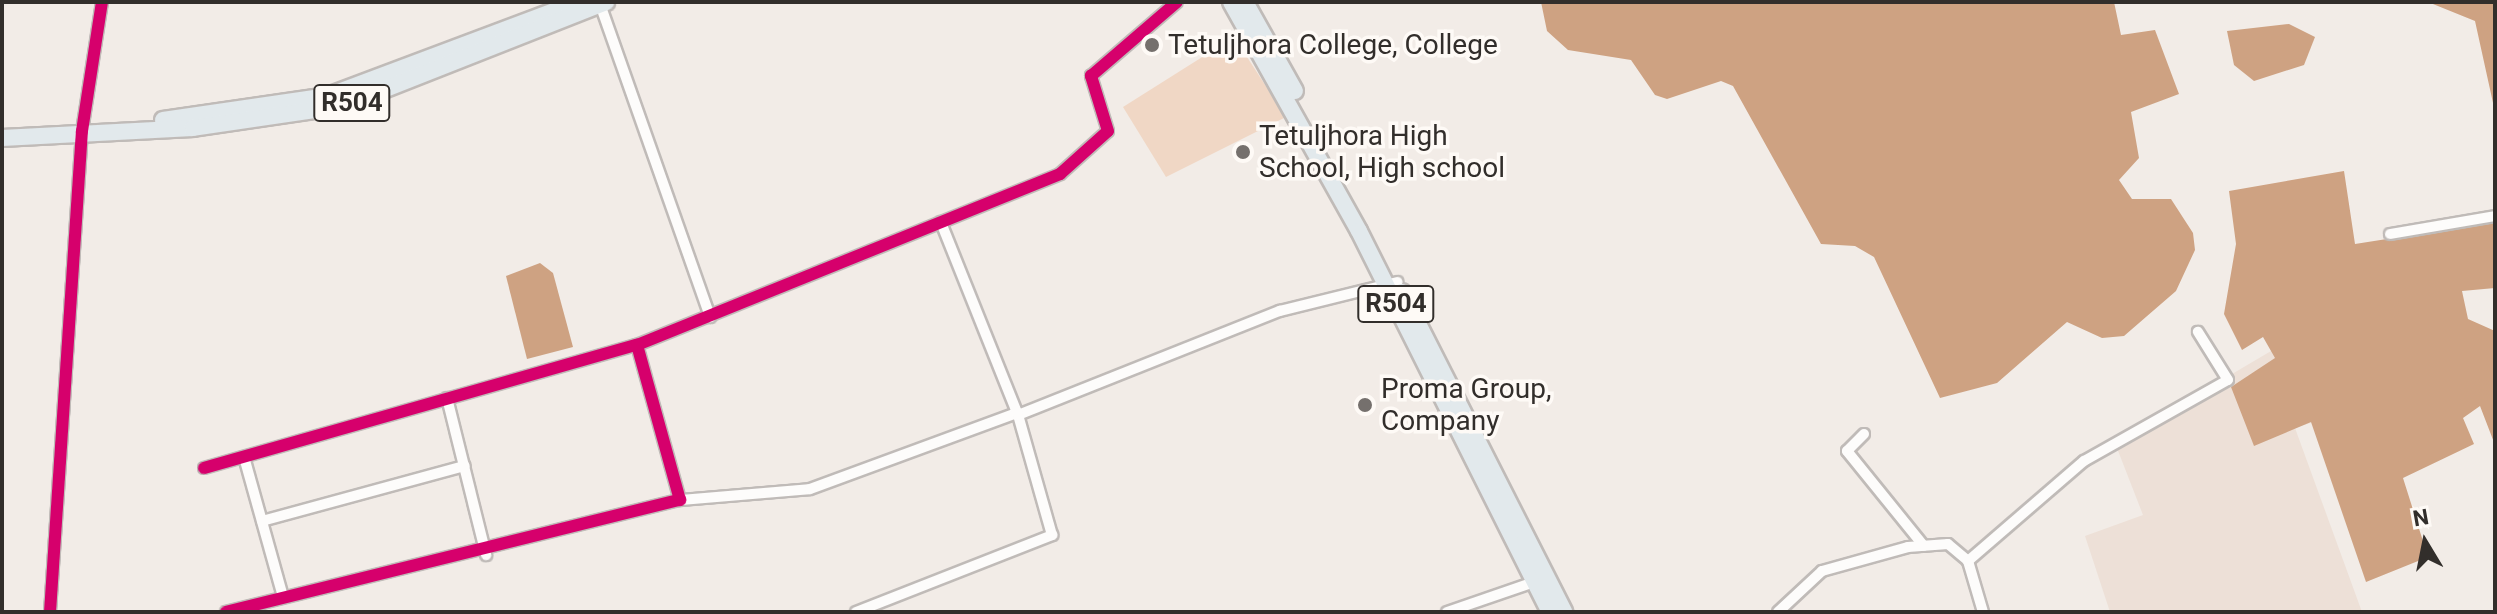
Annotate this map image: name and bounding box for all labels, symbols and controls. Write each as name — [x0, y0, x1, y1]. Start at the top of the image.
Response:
place label: Tetuljhora College, College — [1168, 28, 1498, 62]
marker: Tetuljhora College, College — [1143, 36, 1161, 54]
road number: R504 — [312, 81, 392, 125]
place label: Tetuljhora High School, High school — [1259, 119, 1505, 185]
marker: Tetuljhora High School, High school — [1234, 143, 1252, 161]
road number: R504 — [1356, 282, 1436, 326]
place label: Proma Group, Company — [1381, 372, 1552, 438]
marker: Proma Group, Company — [1356, 396, 1374, 414]
north arrow — [2385, 502, 2465, 582]
text: N — [2411, 504, 2431, 532]

